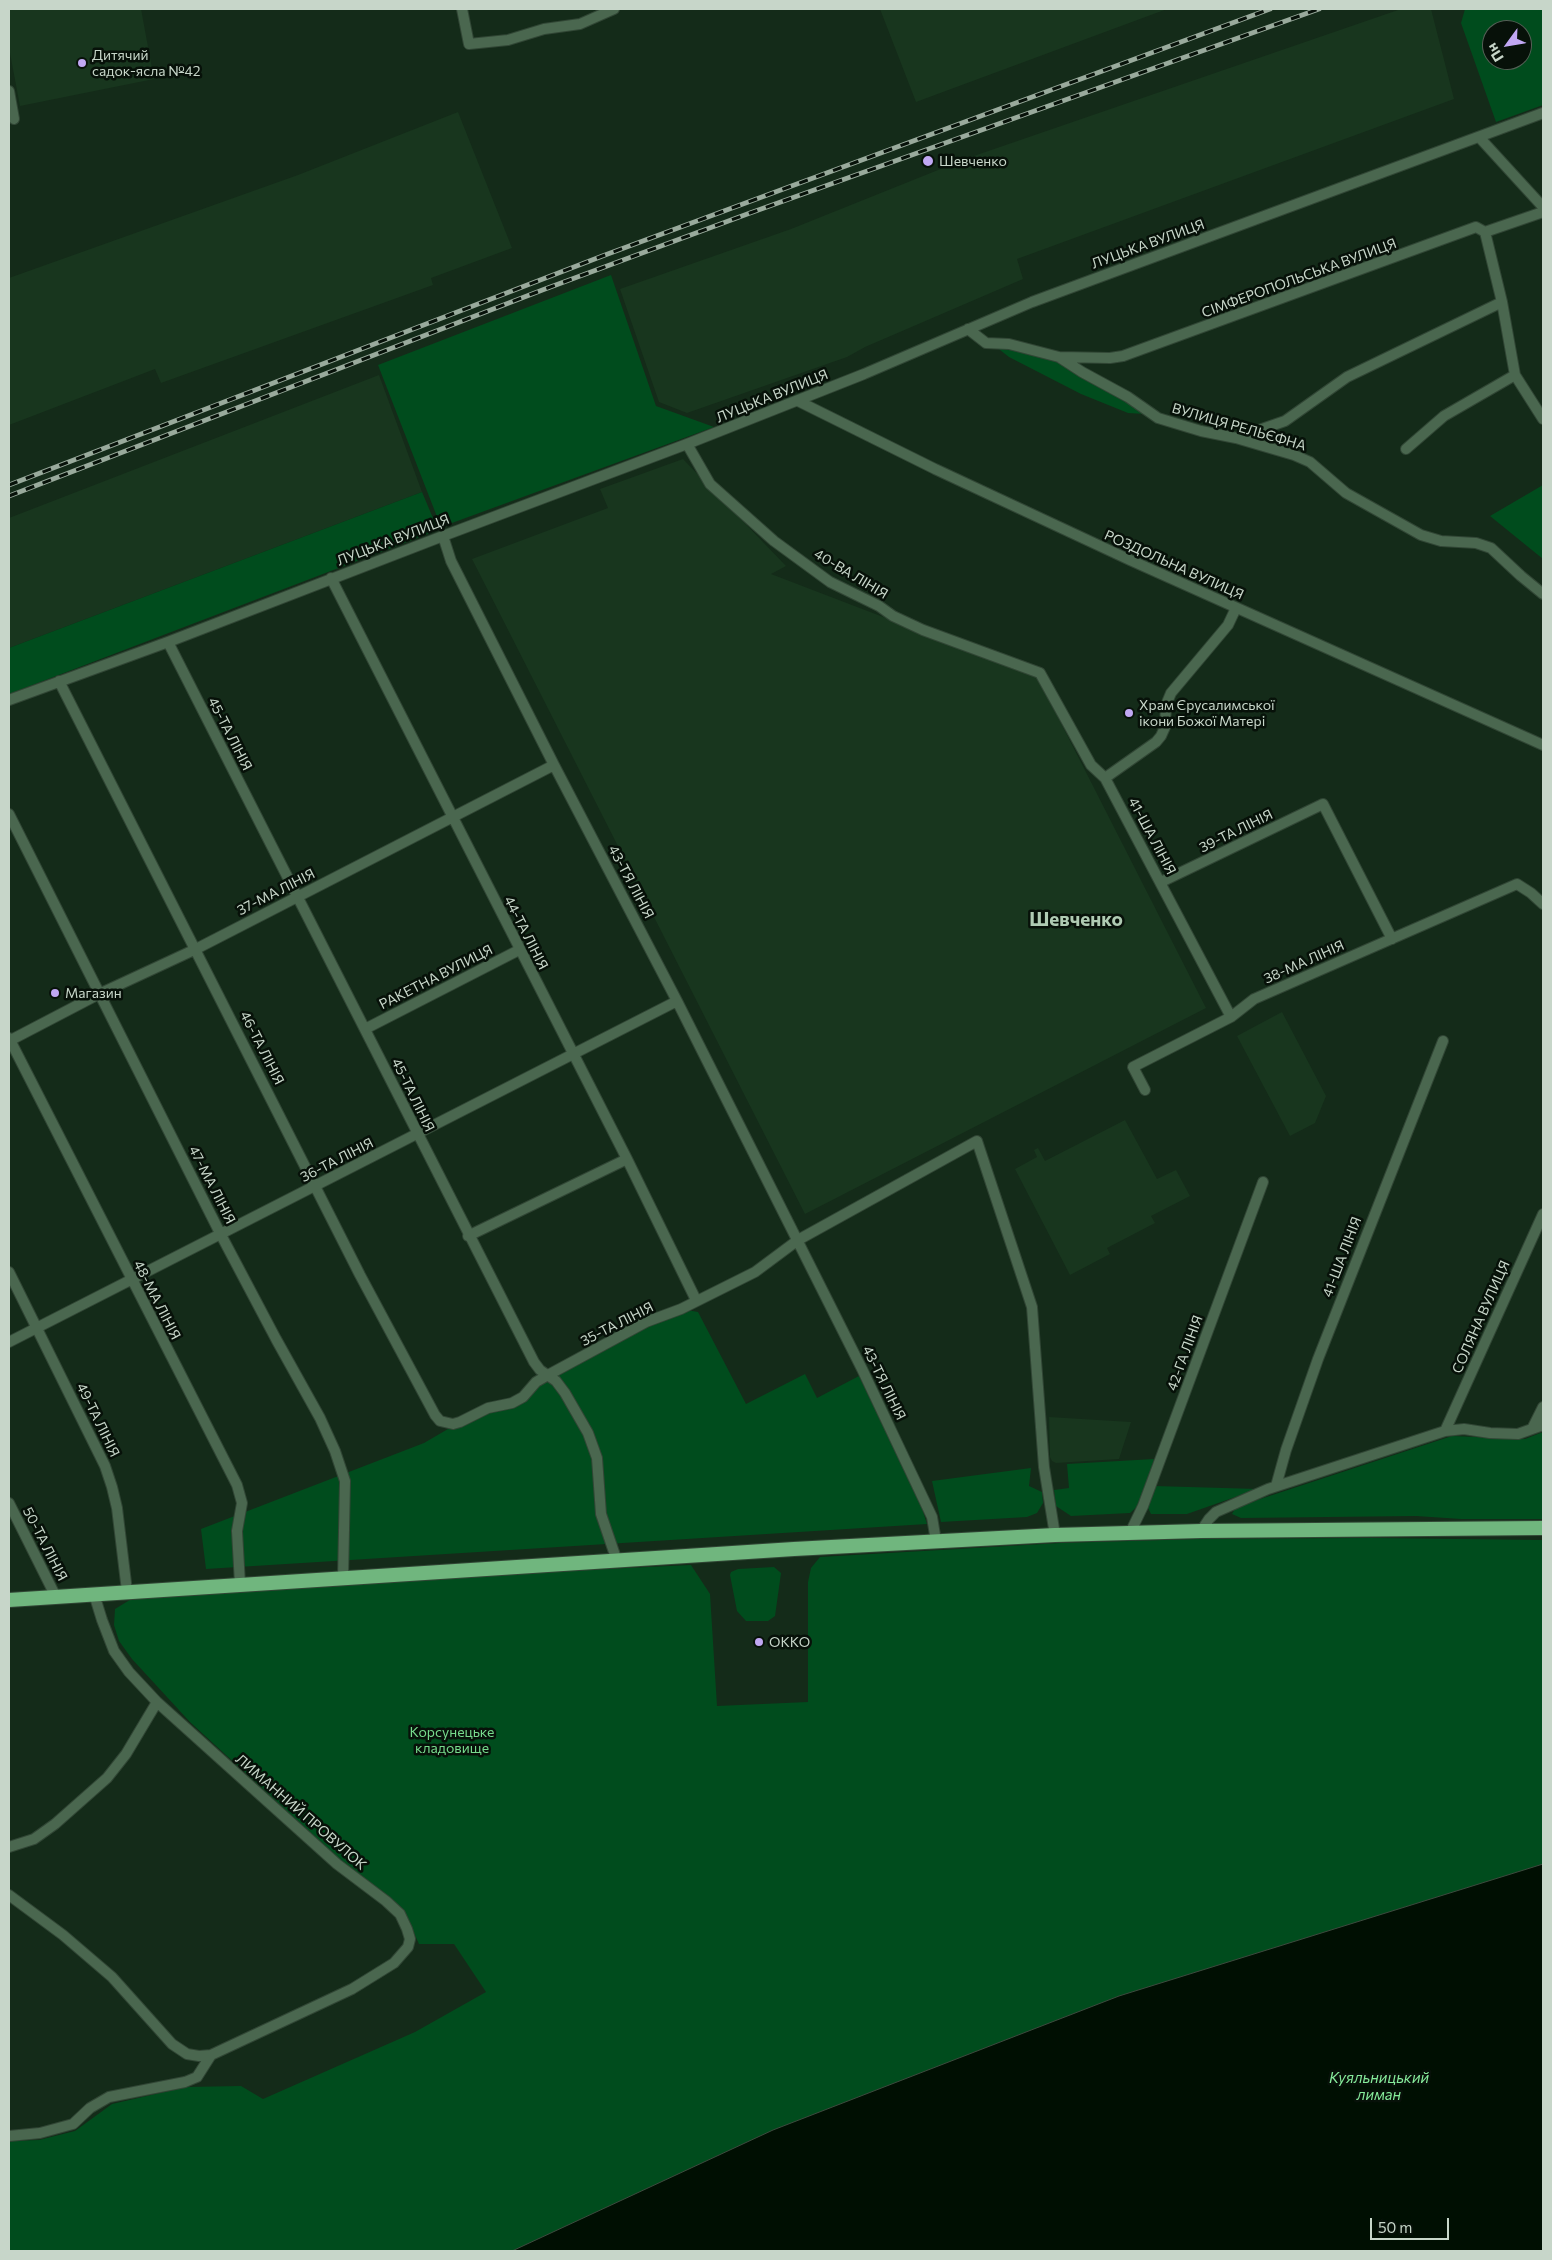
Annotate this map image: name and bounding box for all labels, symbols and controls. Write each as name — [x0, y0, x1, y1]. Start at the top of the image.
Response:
north arrow — [1482, 20, 1532, 70]
text: Пн — [1483, 40, 1507, 65]
place label: Дитячий садок-ясла №42 — [92, 47, 201, 80]
marker: Дитячий садок-ясла №42 — [76, 57, 88, 69]
place label: Шевченко — [939, 153, 1007, 169]
marker: Шевченко — [921, 154, 935, 168]
street label: ЛУЦЬКА ВУЛИЦЯ — [1089, 216, 1207, 272]
street label: СІМФЕРОПОЛЬСЬКА ВУЛИЦЯ — [1199, 235, 1399, 321]
street label: ЛУЦЬКА ВУЛИЦЯ — [714, 366, 830, 426]
street label: ВУЛИЦЯ РЕЛЬЄФНА — [1170, 400, 1308, 454]
street label: ЛУЦЬКА ВУЛИЦЯ — [334, 511, 452, 569]
street label: РОЗДОЛЬНА ВУЛИЦЯ — [1102, 527, 1246, 603]
street label: 40-ВА ЛІНІЯ — [811, 545, 891, 603]
street label: 45-ТА ЛІНІЯ — [204, 695, 256, 773]
place label: Храм Єрусалимської ікони Божої Матері — [1139, 697, 1275, 730]
marker: Храм Єрусалимської ікони Божої Матері — [1123, 707, 1135, 719]
street label: 41-ША ЛІНІЯ — [1125, 795, 1179, 877]
street label: 39-ТА ЛІНІЯ — [1196, 806, 1276, 856]
street label: 43-ТЯ ЛІНІЯ — [605, 842, 657, 922]
street label: 37-МА ЛІНІЯ — [234, 865, 318, 919]
street label: 44-ТА ЛІНІЯ — [500, 893, 552, 973]
district label: Шевченко — [1029, 909, 1123, 931]
street label: 38-МА ЛІНІЯ — [1261, 937, 1347, 987]
street label: РАКЕТНА ВУЛИЦЯ — [376, 941, 496, 1013]
place label: Магазин — [65, 985, 122, 1001]
marker: Магазин — [49, 987, 61, 999]
street label: 46-ТА ЛІНІЯ — [236, 1008, 288, 1088]
street label: 45-ТА ЛІНІЯ — [388, 1055, 438, 1135]
street label: 36-ТА ЛІНІЯ — [298, 1134, 376, 1186]
street label: 47-МА ЛІНІЯ — [185, 1143, 239, 1227]
street label: 41-ША ЛІНІЯ — [1319, 1214, 1365, 1300]
street label: 48-МА ЛІНІЯ — [130, 1258, 184, 1342]
street label: СОЛЯНА ВУЛИЦЯ — [1449, 1258, 1513, 1376]
street label: 35-ТА ЛІНІЯ — [578, 1298, 656, 1350]
street label: 42-ГА ЛІНІЯ — [1164, 1313, 1206, 1393]
street label: 43-ТЯ ЛІНІЯ — [859, 1343, 909, 1423]
street label: 49-ТА ЛІНІЯ — [73, 1380, 123, 1460]
street label: 50-ТА ЛІНІЯ — [19, 1504, 71, 1584]
place label: ОККО — [769, 1634, 810, 1650]
marker: ОККО — [753, 1636, 765, 1648]
park label: Корсунецьке кладовище — [410, 1724, 494, 1756]
street label: ЛИМАННИЙ ПРОВУЛОК — [232, 1751, 370, 1873]
water label: Куяльницький лиман — [1329, 2069, 1429, 2104]
scale bar — [1372, 2208, 1451, 2240]
text: 50 m — [1378, 2218, 1412, 2236]

